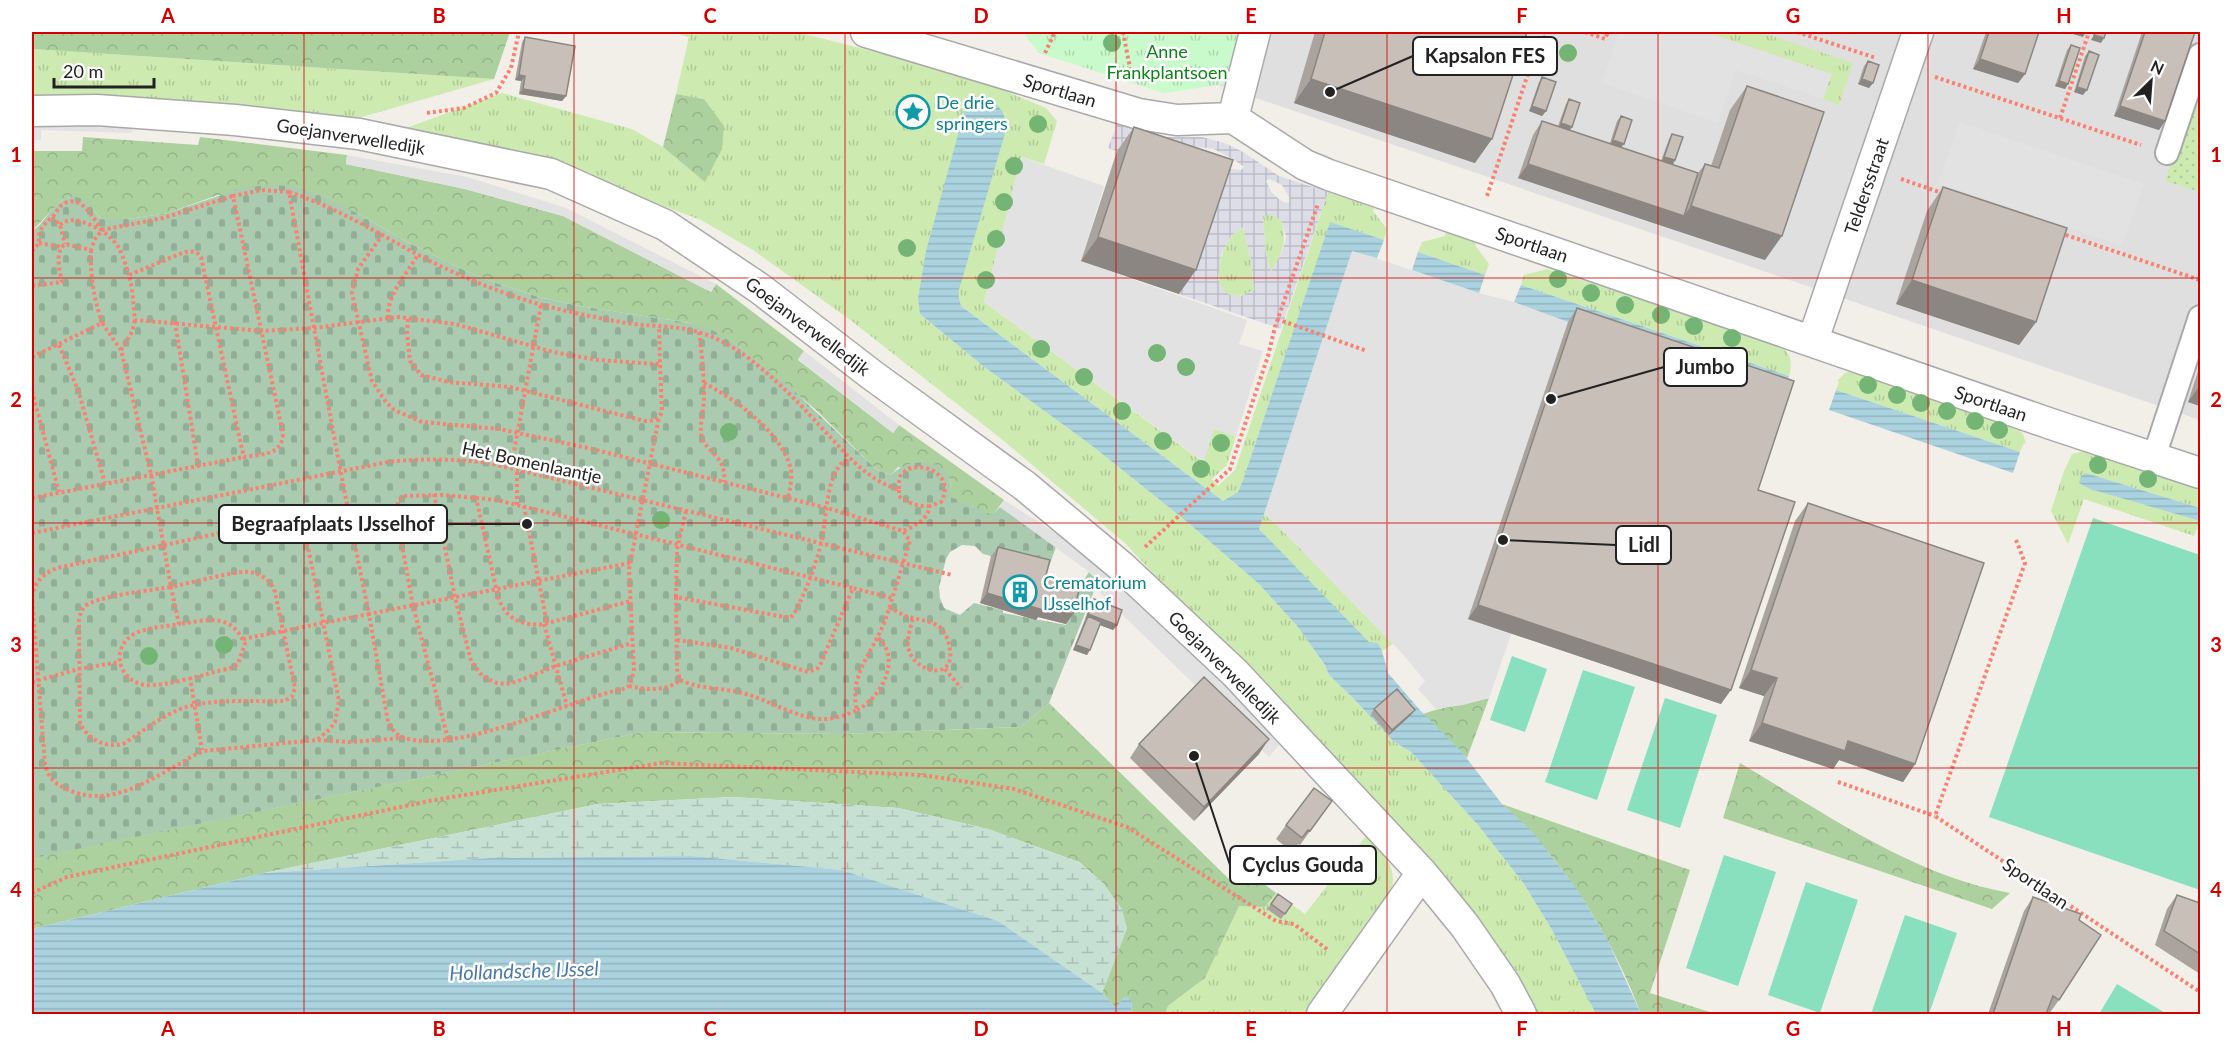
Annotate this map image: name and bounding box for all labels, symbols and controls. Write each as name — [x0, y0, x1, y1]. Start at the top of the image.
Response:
text: A — [160, 3, 175, 27]
text: B — [432, 3, 446, 27]
text: C — [703, 3, 717, 27]
text: D — [973, 3, 989, 27]
text: E — [1245, 3, 1257, 27]
text: F — [1516, 3, 1528, 27]
text: G — [1786, 3, 1800, 27]
text: H — [2056, 3, 2072, 27]
callout: Kapsalon FES — [1413, 37, 1557, 75]
park label: Anne Frankplantsoen — [1106, 40, 1228, 83]
text: Kapsalon FES — [1425, 43, 1545, 67]
scale bar — [54, 51, 154, 89]
north arrow — [2121, 51, 2181, 111]
text: N — [2148, 56, 2167, 78]
text: 20 m — [63, 60, 103, 82]
street label: Sportlaan — [1021, 69, 1099, 111]
place label: De drie springers — [936, 91, 1008, 134]
place icon: De drie springers — [895, 94, 931, 130]
street label: Goejanverwelledijk — [275, 113, 428, 159]
street label: Teldersstraat — [1839, 134, 1893, 237]
text: 1 — [10, 142, 22, 166]
text: 1 — [2210, 142, 2222, 166]
street label: Sportlaan — [1493, 221, 1571, 267]
street label: Goejanverwelledijk — [741, 272, 875, 381]
callout: Jumbo — [1664, 348, 1747, 386]
text: Jumbo — [1675, 354, 1735, 378]
street label: Sportlaan — [1952, 380, 2030, 426]
text: 2 — [10, 387, 22, 411]
text: 2 — [2210, 387, 2222, 411]
street label: Het Bomenlaantje — [460, 436, 604, 488]
callout: Begraafplaats IJsselhof — [219, 505, 447, 543]
text: Begraafplaats IJsselhof — [231, 511, 436, 535]
callout: Lidl — [1616, 526, 1671, 564]
text: Lidl — [1628, 532, 1660, 556]
place label: Crematorium IJsselhof — [1043, 571, 1147, 614]
building icon: Crematorium IJsselhof — [1002, 574, 1038, 610]
street label: Goejanverwelledijk — [1164, 606, 1287, 729]
text: 3 — [10, 632, 22, 656]
text: 3 — [2210, 632, 2222, 656]
callout: Cyclus Gouda — [1230, 846, 1376, 884]
text: Cyclus Gouda — [1242, 852, 1364, 876]
street label: Sportlaan — [1999, 853, 2073, 913]
text: 4 — [10, 877, 22, 901]
text: 4 — [2210, 877, 2222, 901]
water label: Hollandsche IJssel — [449, 955, 600, 985]
text: A — [160, 1016, 175, 1040]
text: B — [432, 1016, 446, 1040]
text: C — [703, 1016, 717, 1040]
text: D — [973, 1016, 989, 1040]
text: E — [1245, 1016, 1257, 1040]
text: F — [1516, 1016, 1528, 1040]
text: G — [1786, 1016, 1800, 1040]
text: H — [2056, 1016, 2072, 1040]

